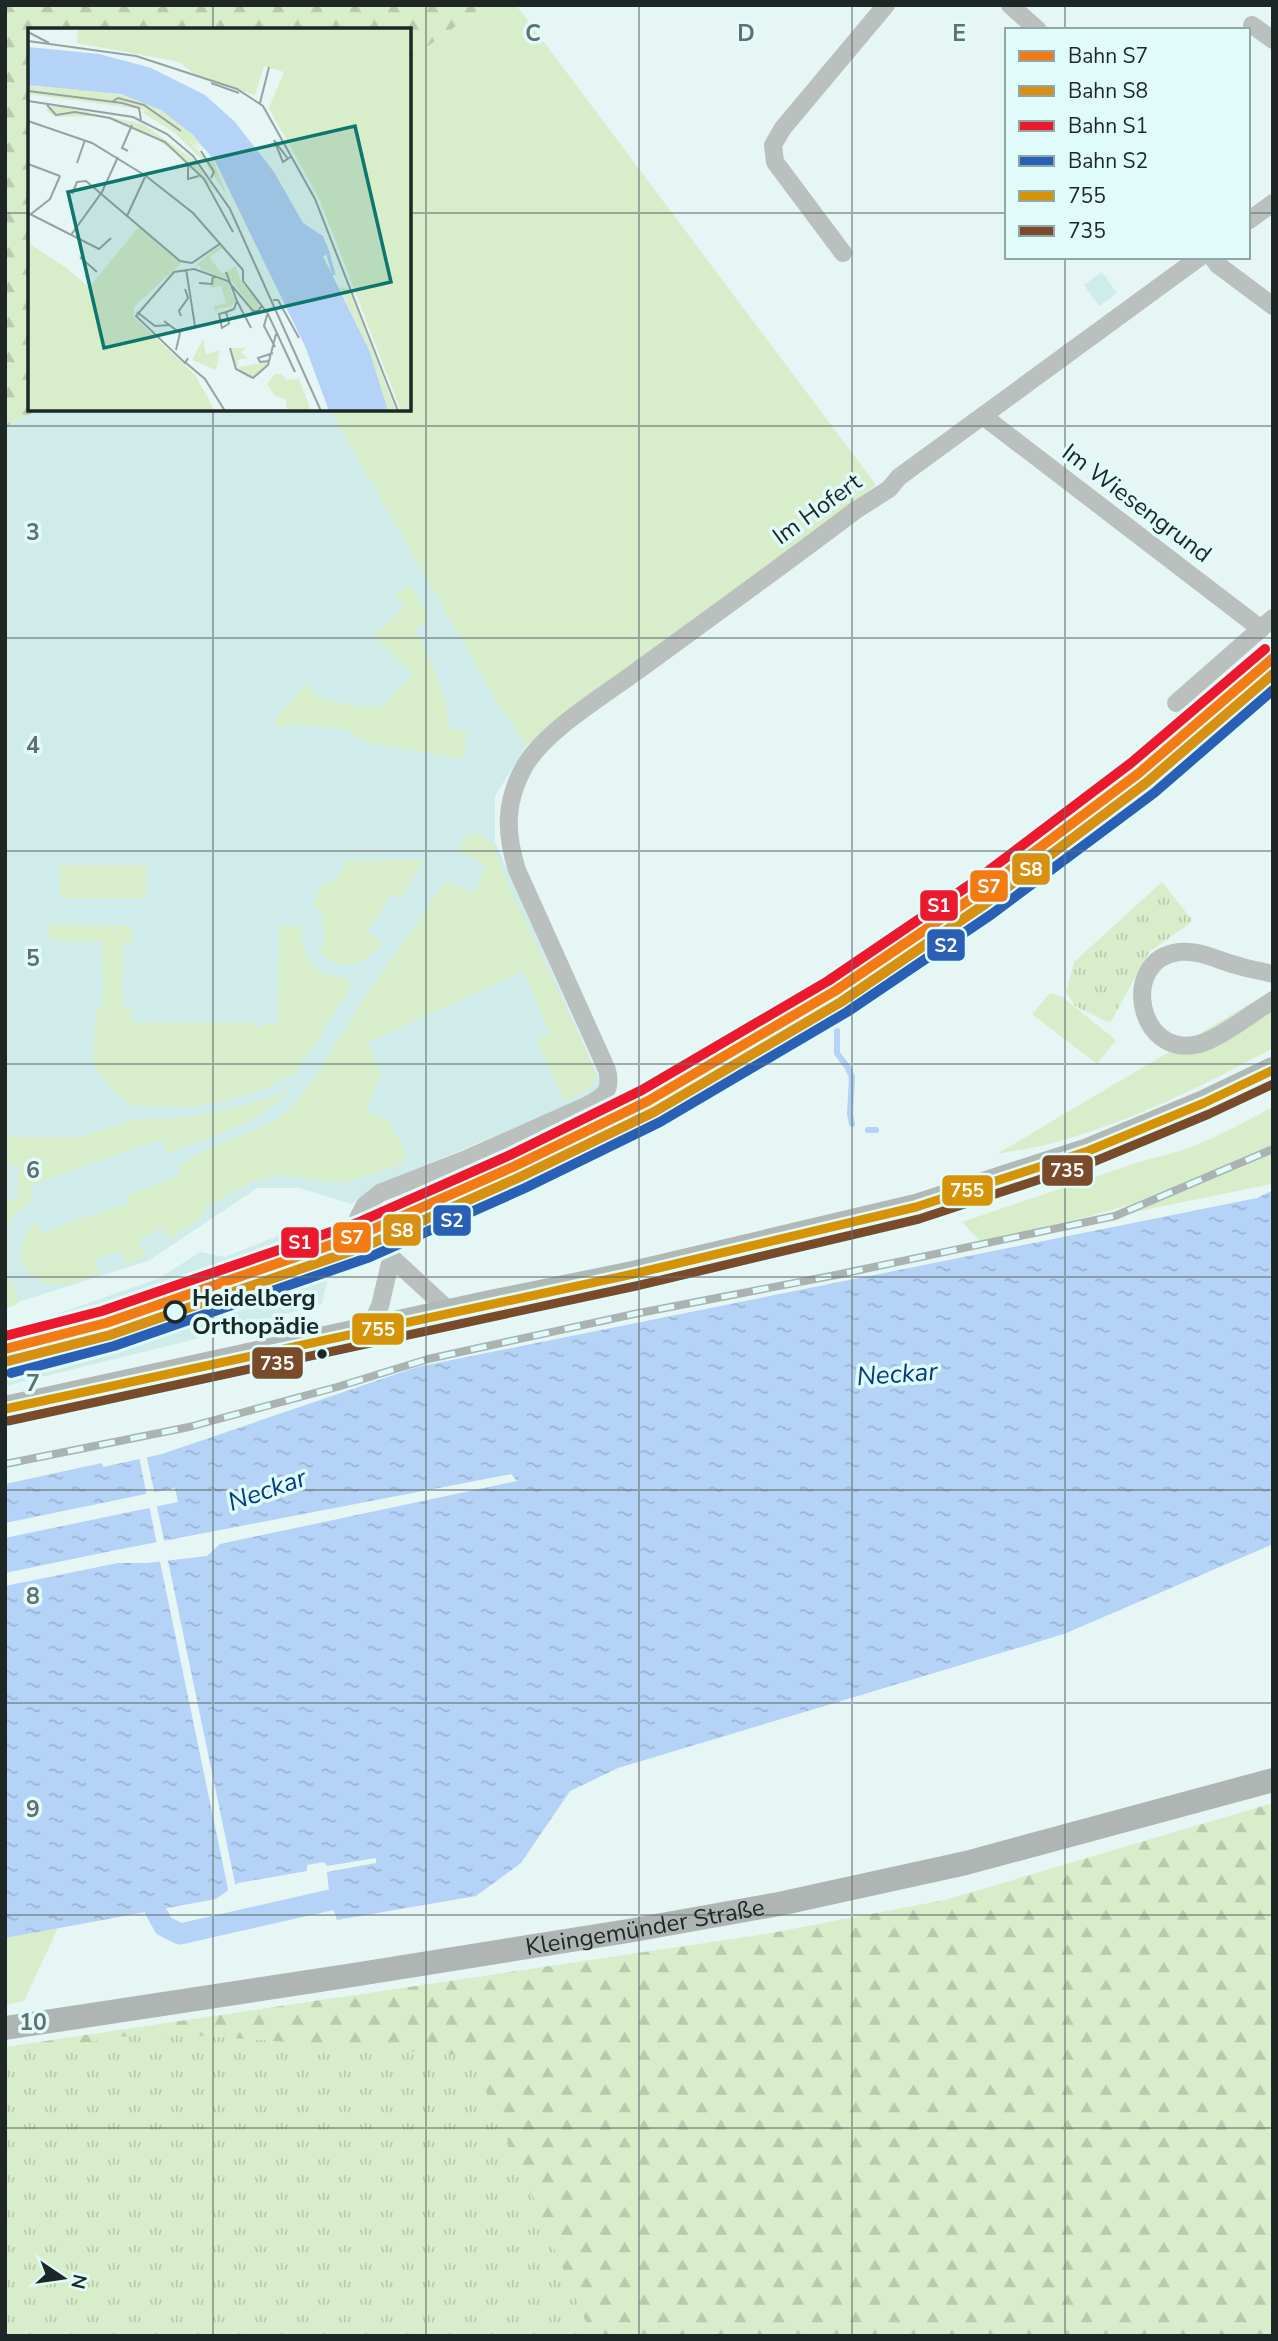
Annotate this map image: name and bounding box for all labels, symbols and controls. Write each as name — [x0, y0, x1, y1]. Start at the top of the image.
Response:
text: C — [525, 18, 541, 49]
text: D — [737, 18, 755, 49]
text: E — [952, 18, 966, 49]
inset map — [28, 28, 411, 411]
legend — [1005, 28, 1250, 259]
text: Bahn S7 — [1068, 42, 1148, 70]
text: Bahn S8 — [1068, 77, 1148, 105]
text: Bahn S1 — [1068, 112, 1148, 140]
text: Bahn S2 — [1068, 147, 1148, 175]
text: 755 — [1068, 182, 1106, 210]
text: 735 — [1068, 217, 1106, 245]
street label: Im Wiesengrund — [1056, 436, 1218, 570]
street label: Im Hofert — [766, 466, 868, 552]
text: 3 — [26, 517, 40, 548]
text: 4 — [26, 730, 40, 761]
line badge: S8 — [1011, 852, 1051, 886]
text: S8 — [1019, 857, 1043, 883]
line badge: S7 — [969, 869, 1009, 903]
text: S7 — [977, 874, 1001, 900]
line badge: S1 — [919, 889, 959, 922]
text: S1 — [927, 893, 951, 919]
line badge: S2 — [926, 928, 966, 962]
text: S2 — [934, 933, 958, 959]
text: 5 — [26, 943, 40, 974]
line badge: 735 — [1041, 1154, 1094, 1187]
text: 6 — [26, 1155, 40, 1186]
text: 735 — [1050, 1158, 1084, 1184]
line badge: 755 — [941, 1174, 994, 1207]
text: 755 — [950, 1178, 984, 1204]
line badge: S2 — [432, 1204, 472, 1237]
text: S2 — [440, 1208, 464, 1234]
line badge: S8 — [382, 1213, 422, 1247]
text: S8 — [390, 1218, 414, 1244]
line badge: S7 — [332, 1221, 372, 1254]
text: S7 — [340, 1225, 364, 1251]
line badge: S1 — [280, 1226, 320, 1259]
text: S1 — [288, 1230, 312, 1256]
place label: Heidelberg Orthopädie — [192, 1282, 319, 1342]
marker: Heidelberg Orthopädie — [164, 1301, 186, 1323]
line badge: 755 — [351, 1312, 405, 1346]
text: 755 — [361, 1317, 395, 1343]
line badge: 735 — [251, 1346, 304, 1380]
unlabelled marker — [315, 1347, 329, 1361]
text: 735 — [260, 1351, 294, 1377]
water label: Neckar — [855, 1354, 939, 1394]
text: 7 — [26, 1368, 40, 1399]
water label: Neckar — [223, 1460, 312, 1520]
text: 8 — [26, 1581, 40, 1612]
text: 9 — [26, 1794, 40, 1825]
street label: Kleingemünder Straße — [523, 1891, 767, 1963]
text: 10 — [19, 2007, 47, 2038]
north arrow — [28, 2243, 98, 2313]
text: N — [64, 2272, 93, 2291]

